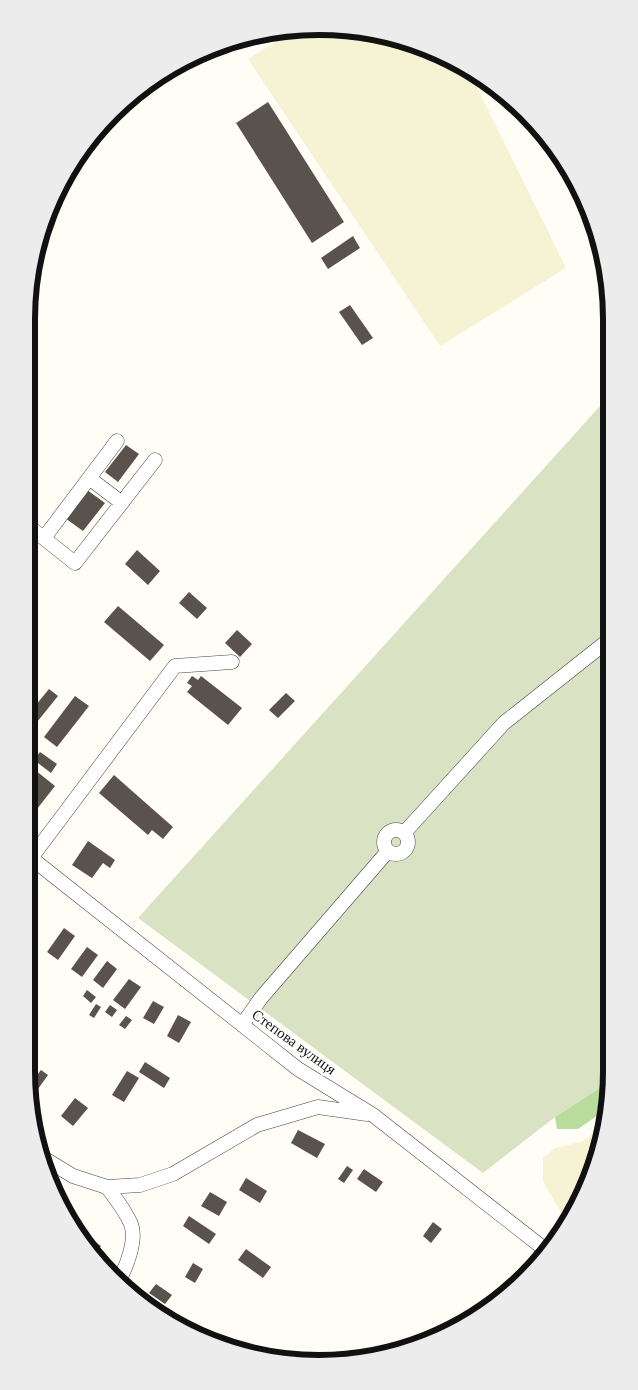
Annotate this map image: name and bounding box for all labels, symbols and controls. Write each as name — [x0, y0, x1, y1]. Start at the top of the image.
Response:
street label: Степова вулиця — [249, 1006, 339, 1078]

